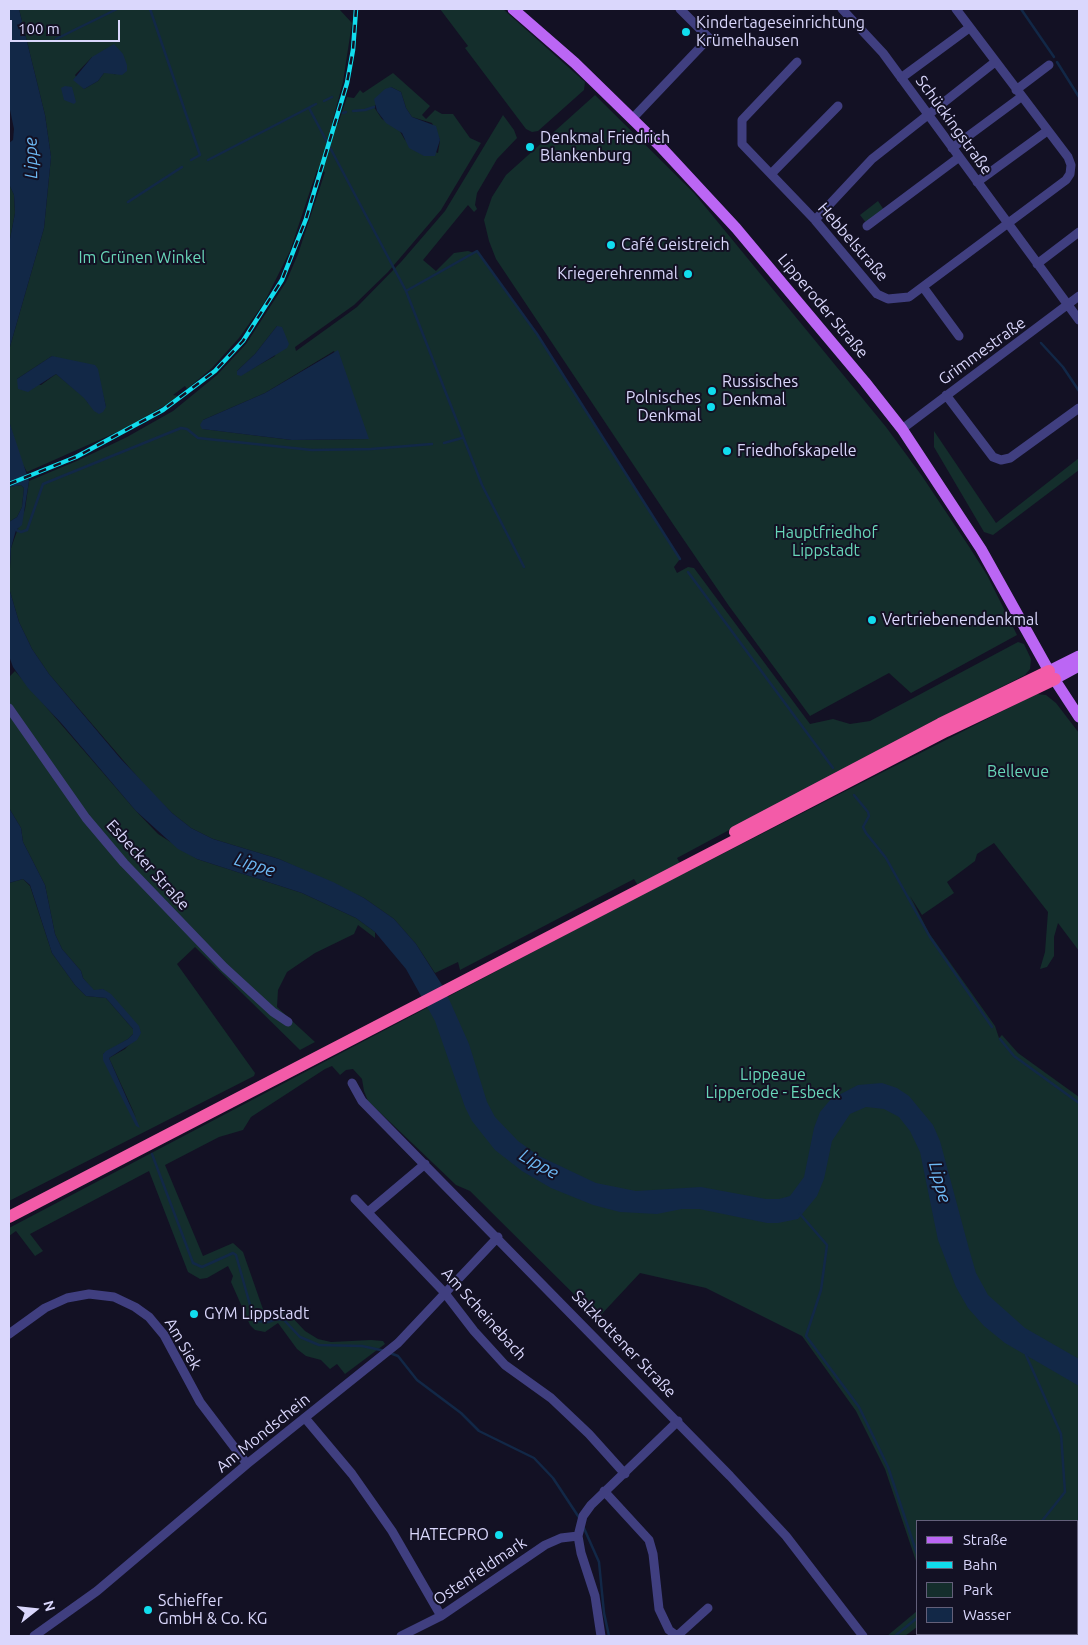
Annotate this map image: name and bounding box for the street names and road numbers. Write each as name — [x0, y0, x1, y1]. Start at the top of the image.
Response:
street label: Schückingstraße — [912, 72, 996, 178]
street label: Hebbelstraße — [814, 199, 892, 285]
street label: Lipperoder Straße — [774, 250, 872, 362]
street label: Grimmestraße — [935, 313, 1029, 389]
street label: Esbecker Straße — [102, 816, 194, 914]
street label: Am Scheinebach — [437, 1264, 531, 1364]
street label: Salzkottener Straße — [568, 1286, 680, 1402]
street label: Am Siek — [160, 1314, 206, 1374]
street label: Am Mondschein — [212, 1389, 314, 1477]
street label: Ostenfeldmark — [430, 1533, 530, 1609]

